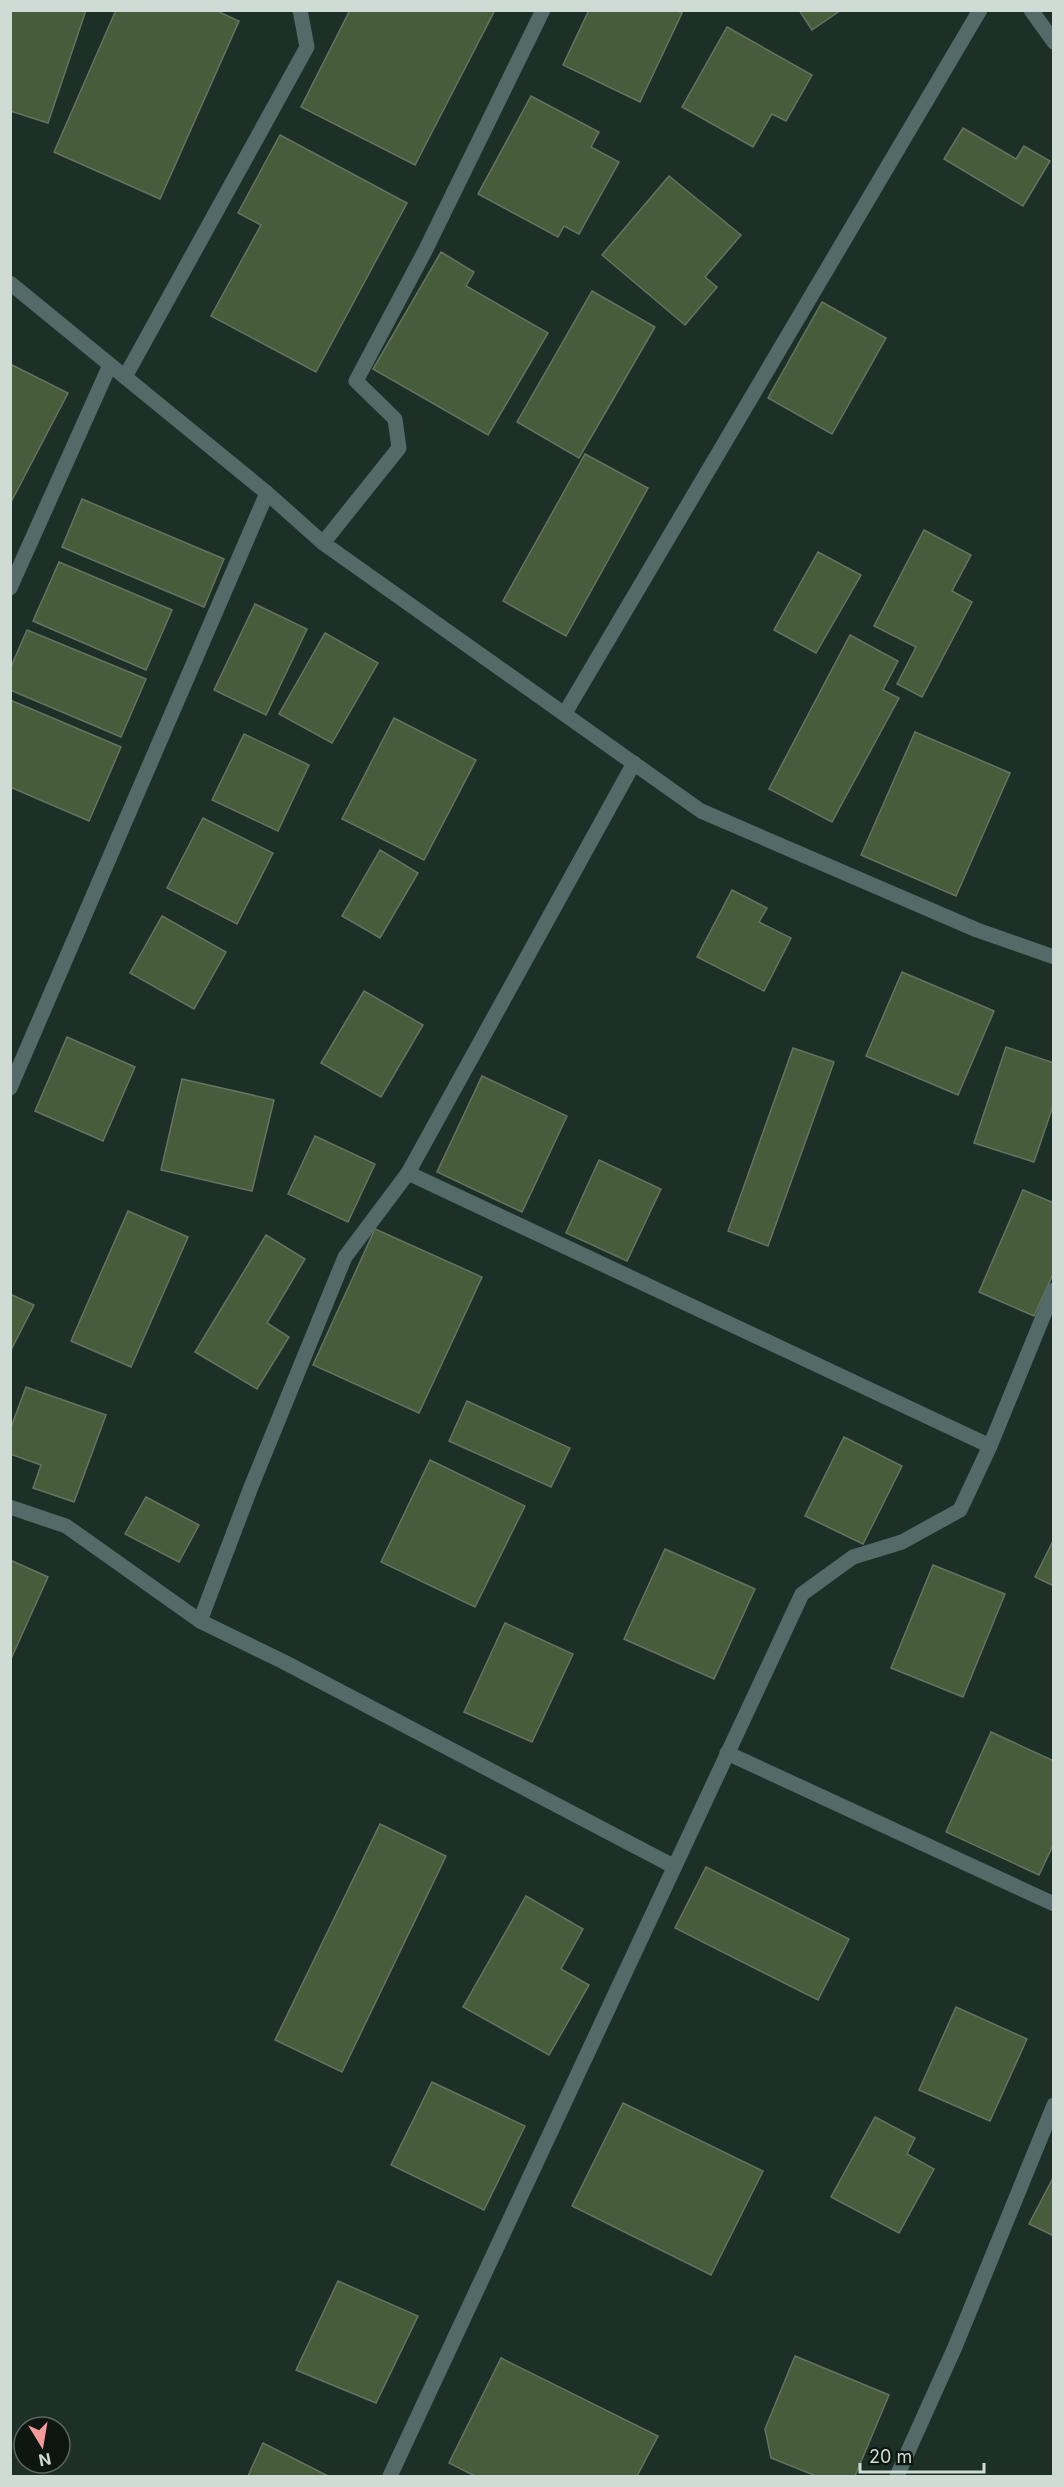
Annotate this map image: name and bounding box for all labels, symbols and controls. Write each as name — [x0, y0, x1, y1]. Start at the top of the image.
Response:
north arrow — [12, 2415, 72, 2475]
scale bar — [860, 2436, 984, 2474]
text: 20 m — [869, 2446, 912, 2467]
text: N — [37, 2449, 53, 2471]

